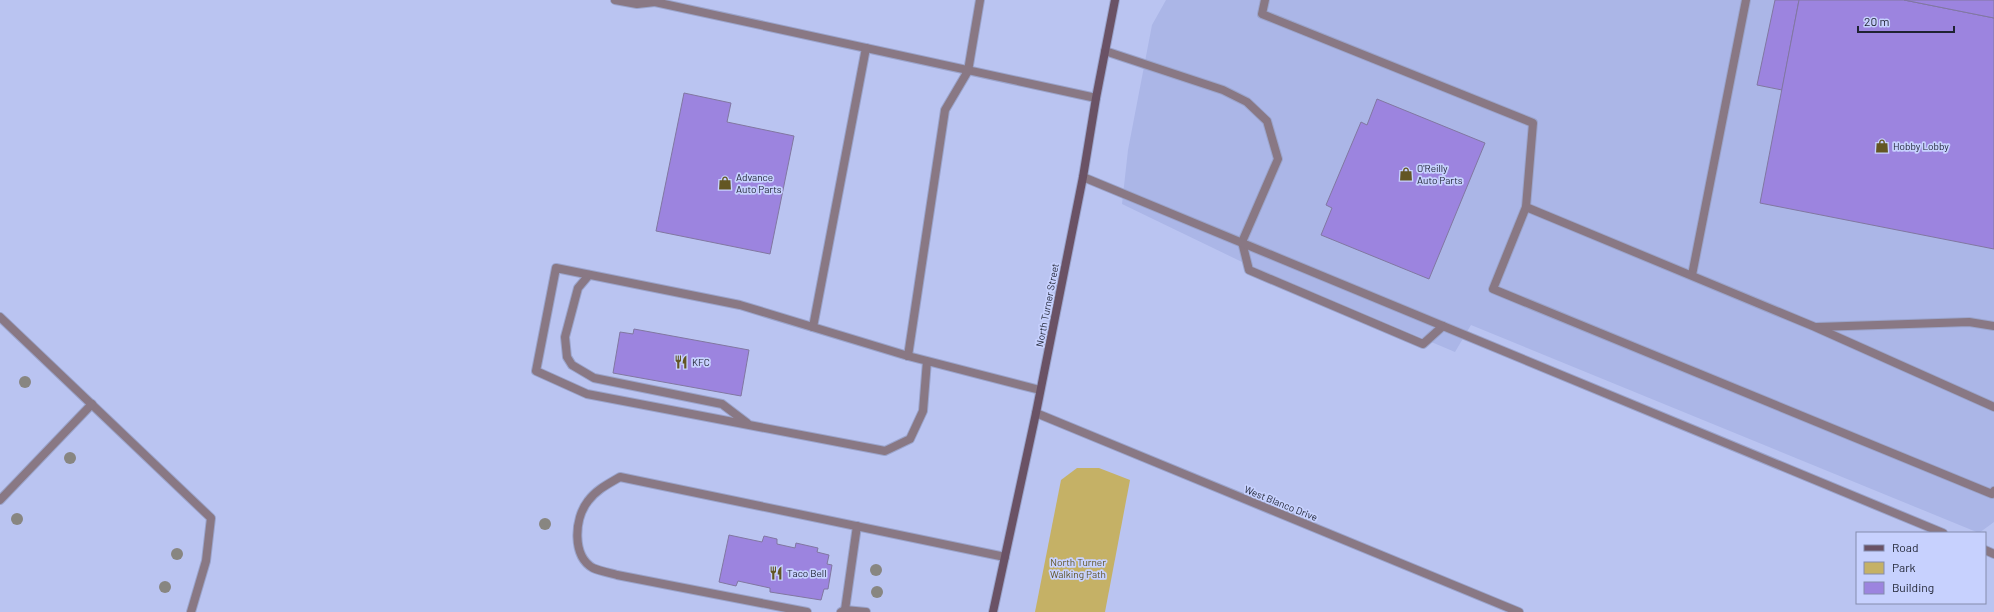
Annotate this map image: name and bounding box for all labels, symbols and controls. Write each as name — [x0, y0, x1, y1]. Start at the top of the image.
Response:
scale bar — [1858, 8, 1954, 34]
text: 20 m — [1864, 14, 1890, 28]
shop icon: Hobby Lobby — [1874, 138, 1890, 154]
place label: Hobby Lobby — [1893, 140, 1949, 152]
place label: O'Reilly Auto Parts — [1417, 162, 1463, 186]
shop icon: O'Reilly Auto Parts — [1398, 166, 1414, 182]
place label: Advance Auto Parts — [736, 171, 782, 195]
shop icon: Advance Auto Parts — [717, 175, 733, 191]
street label: North Turner Street — [1033, 262, 1061, 348]
restaurant icon: KFC — [673, 354, 689, 370]
place label: KFC — [692, 356, 710, 368]
street label: West Blanco Drive — [1243, 483, 1319, 523]
legend — [1856, 532, 1986, 604]
text: Road — [1892, 540, 1919, 554]
park label: North Turner Walking Path — [1050, 556, 1106, 580]
text: Park — [1892, 560, 1916, 574]
restaurant icon: Taco Bell — [768, 565, 784, 581]
place label: Taco Bell — [787, 567, 826, 579]
text: Building — [1892, 580, 1934, 594]

